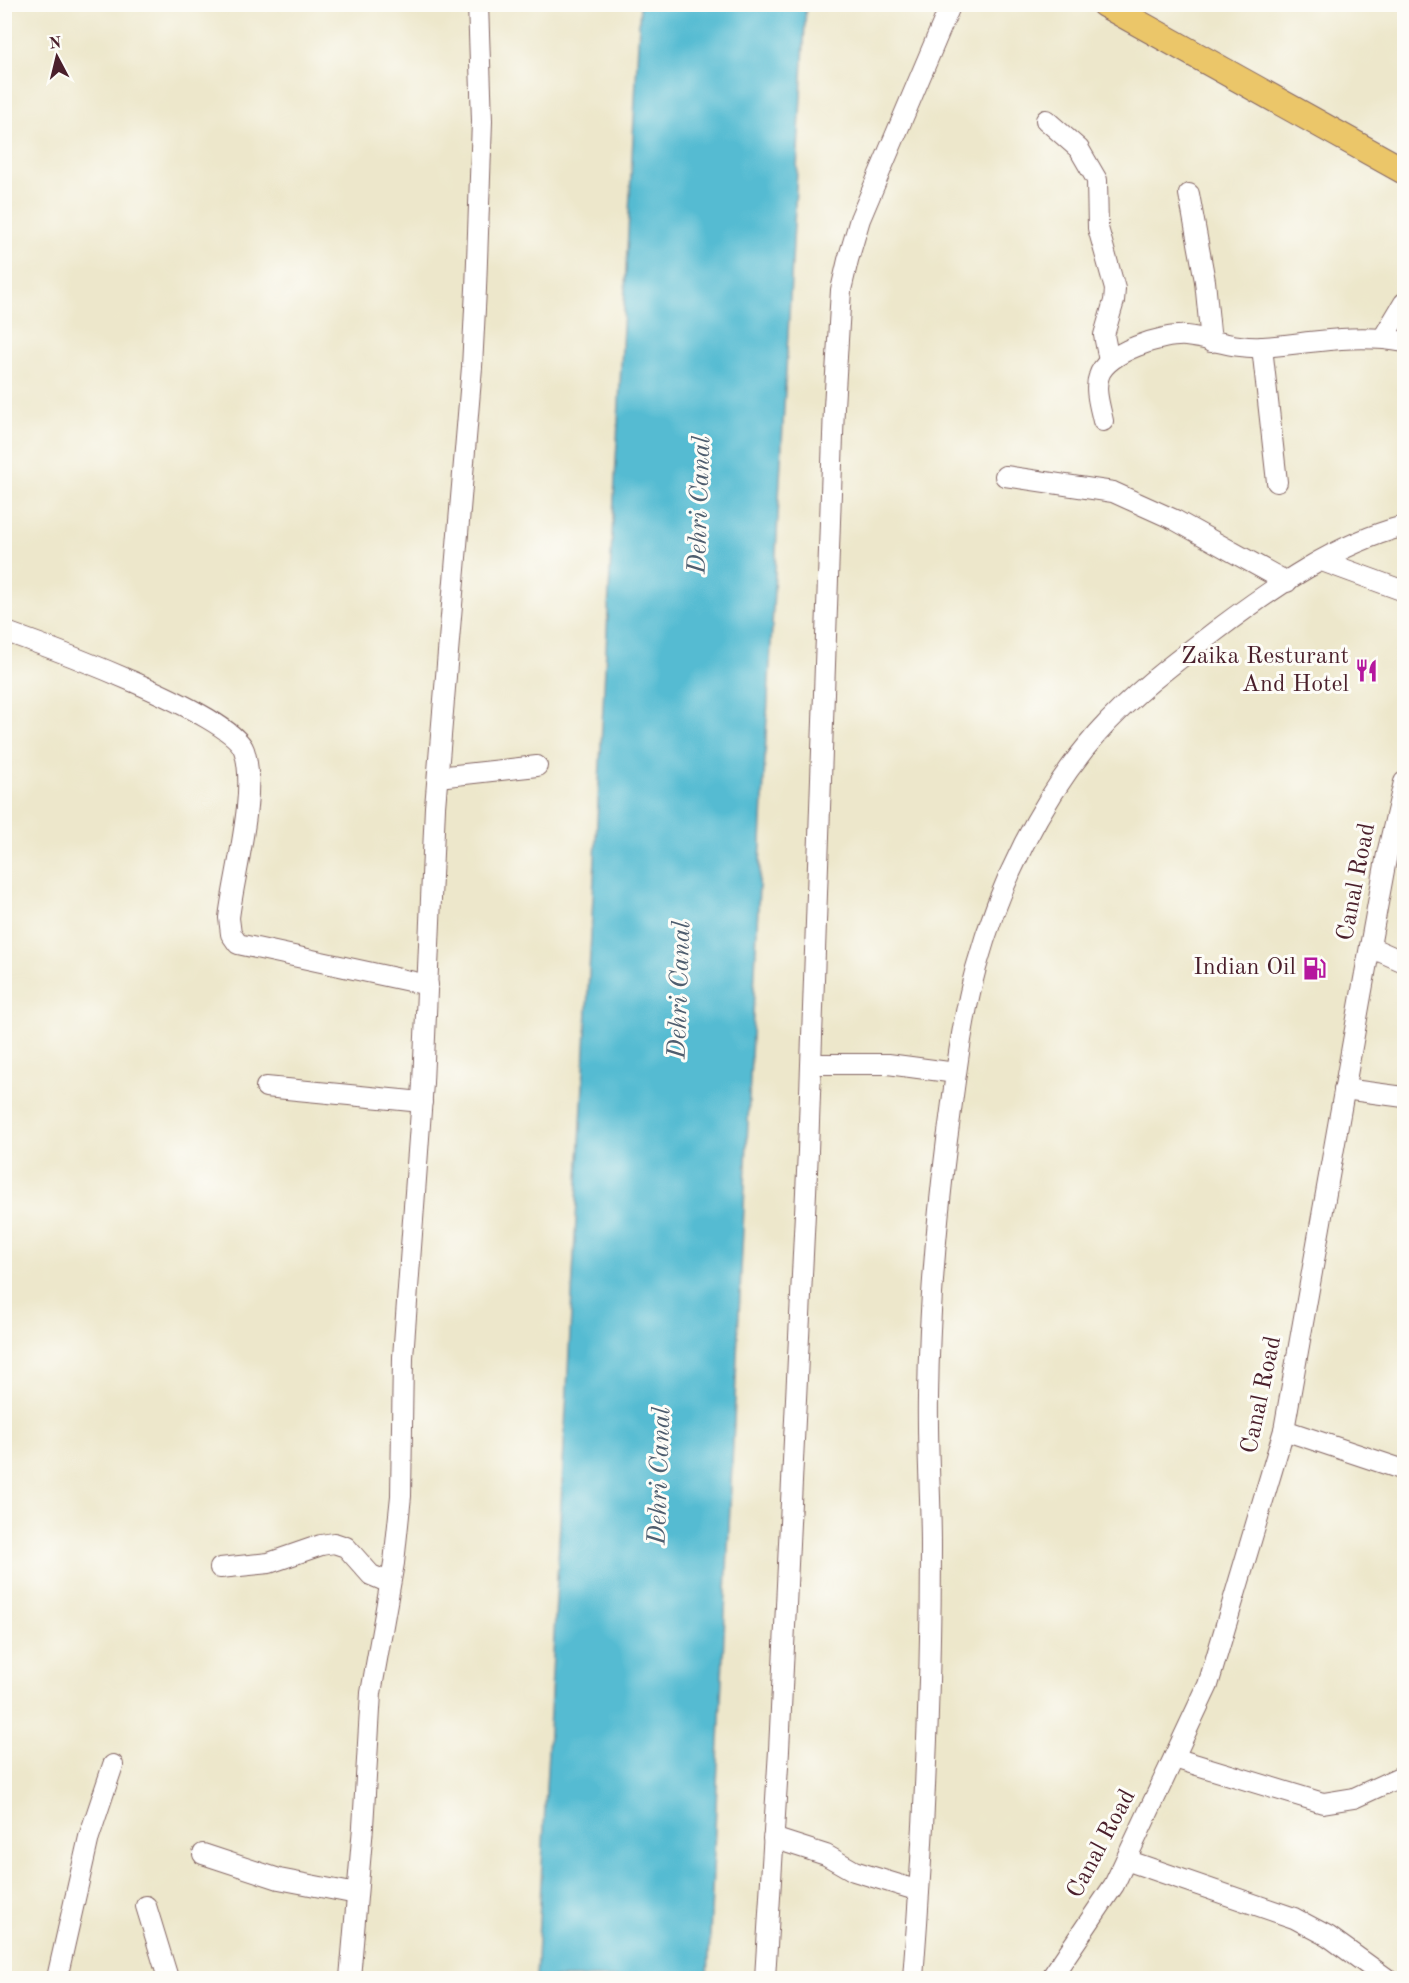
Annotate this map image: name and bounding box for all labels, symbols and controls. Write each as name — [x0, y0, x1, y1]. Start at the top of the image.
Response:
north arrow — [27, 27, 87, 87]
text: N — [48, 35, 63, 53]
water label: Dehri Canal — [685, 435, 715, 576]
place label: Zaika Resturant And Hotel — [1181, 645, 1349, 697]
restaurant icon: Zaika Resturant And Hotel — [1354, 658, 1380, 684]
street label: Canal Road — [1334, 821, 1380, 943]
water label: Dehri Canal — [665, 920, 695, 1061]
fuel station icon: Indian Oil — [1301, 955, 1327, 981]
place label: Indian Oil — [1193, 956, 1296, 980]
street label: Canal Road — [1238, 1334, 1286, 1456]
water label: Dehri Canal — [645, 1406, 675, 1547]
street label: Canal Road — [1063, 1786, 1141, 1902]

